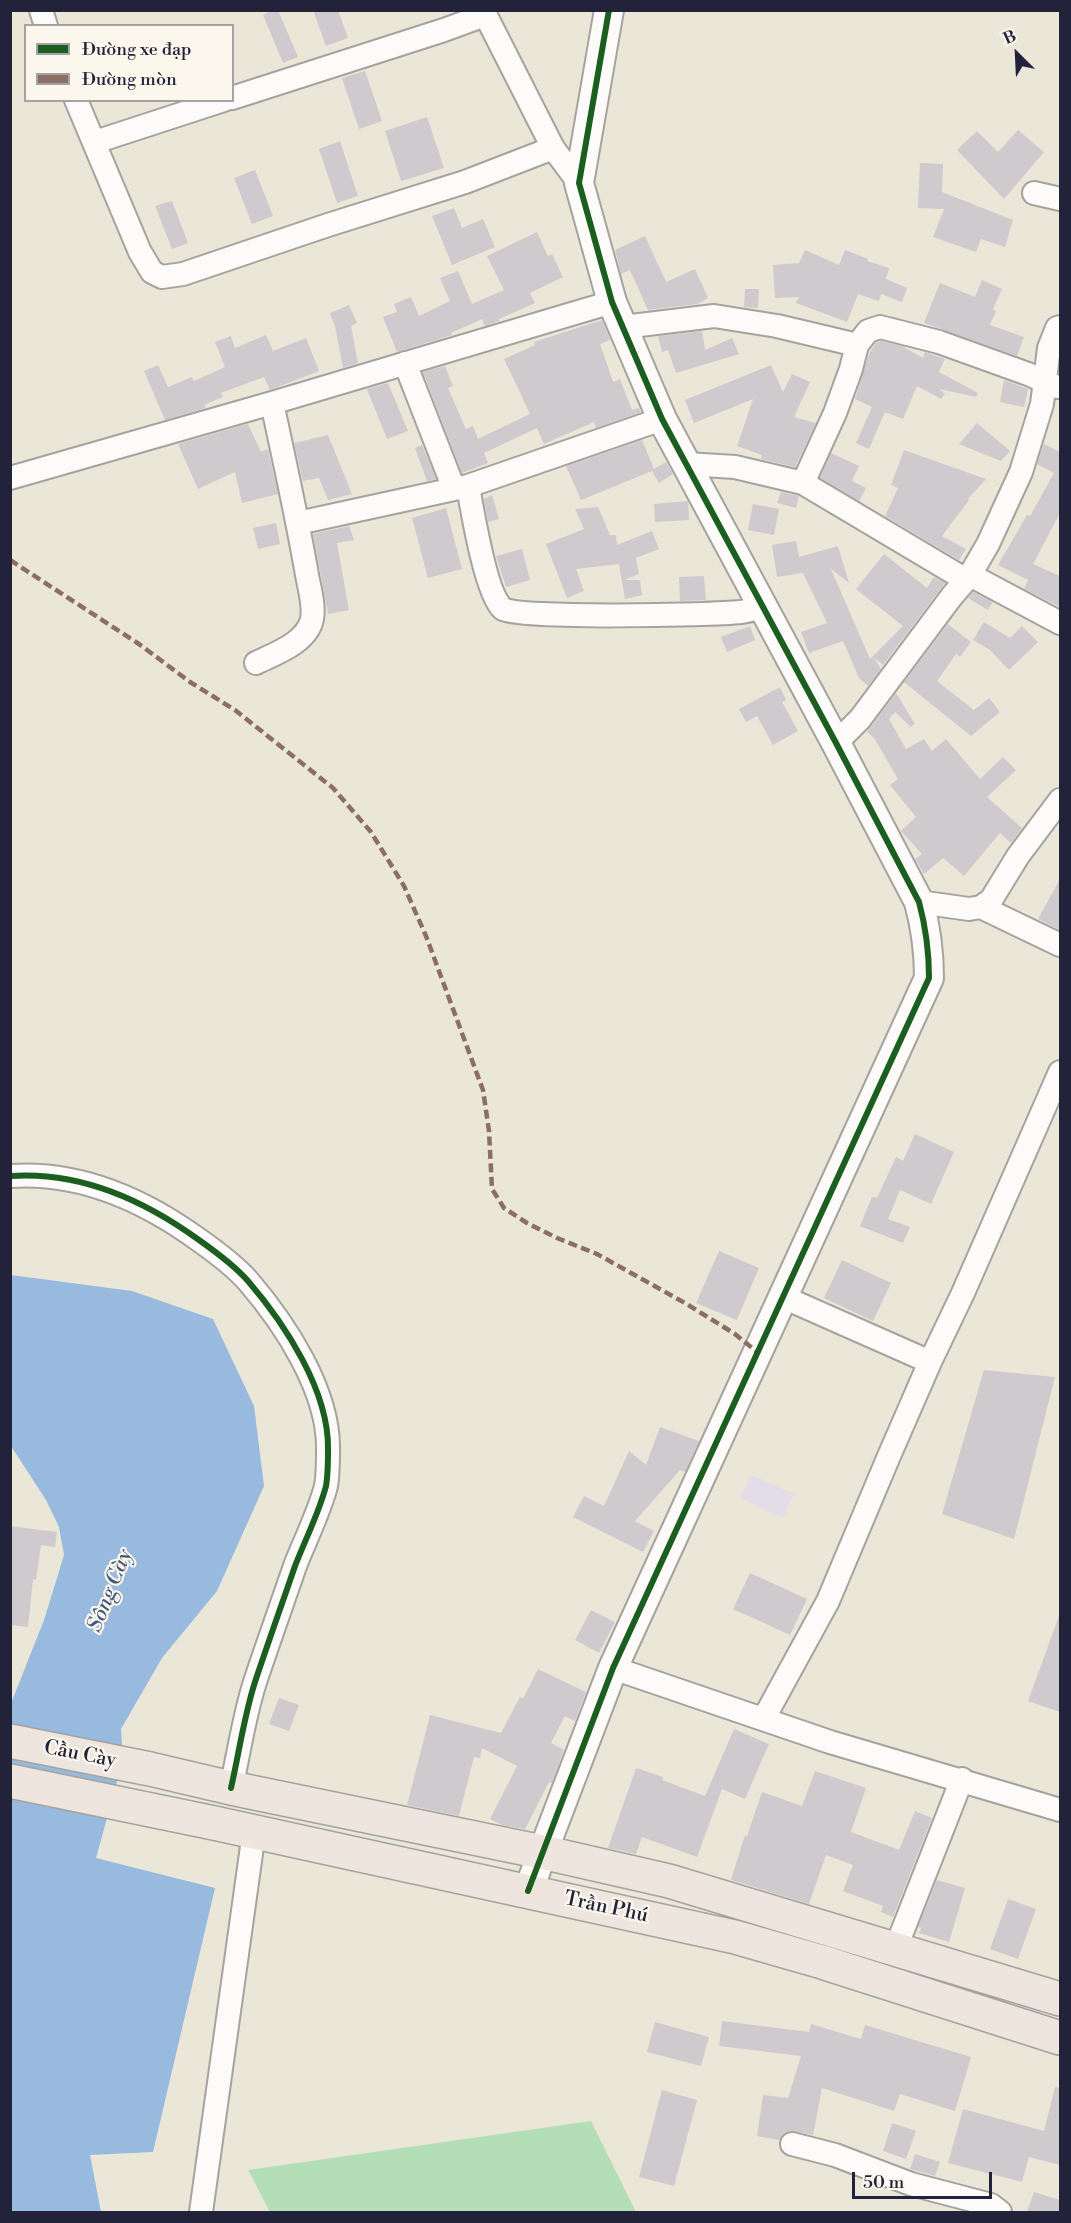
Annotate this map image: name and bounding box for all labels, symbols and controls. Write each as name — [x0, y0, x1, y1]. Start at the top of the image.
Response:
legend — [24, 24, 234, 102]
north arrow — [987, 24, 1047, 84]
text: B — [1000, 26, 1019, 49]
text: Đường xe đạp — [82, 38, 191, 61]
text: Đường mòn — [82, 68, 177, 91]
water label: Sông Cày — [83, 1546, 139, 1636]
street label: Cầu Cày — [42, 1736, 118, 1774]
street label: Trần Phú — [562, 1887, 650, 1929]
scale bar — [855, 2160, 994, 2198]
text: 50 m — [863, 2171, 904, 2194]

